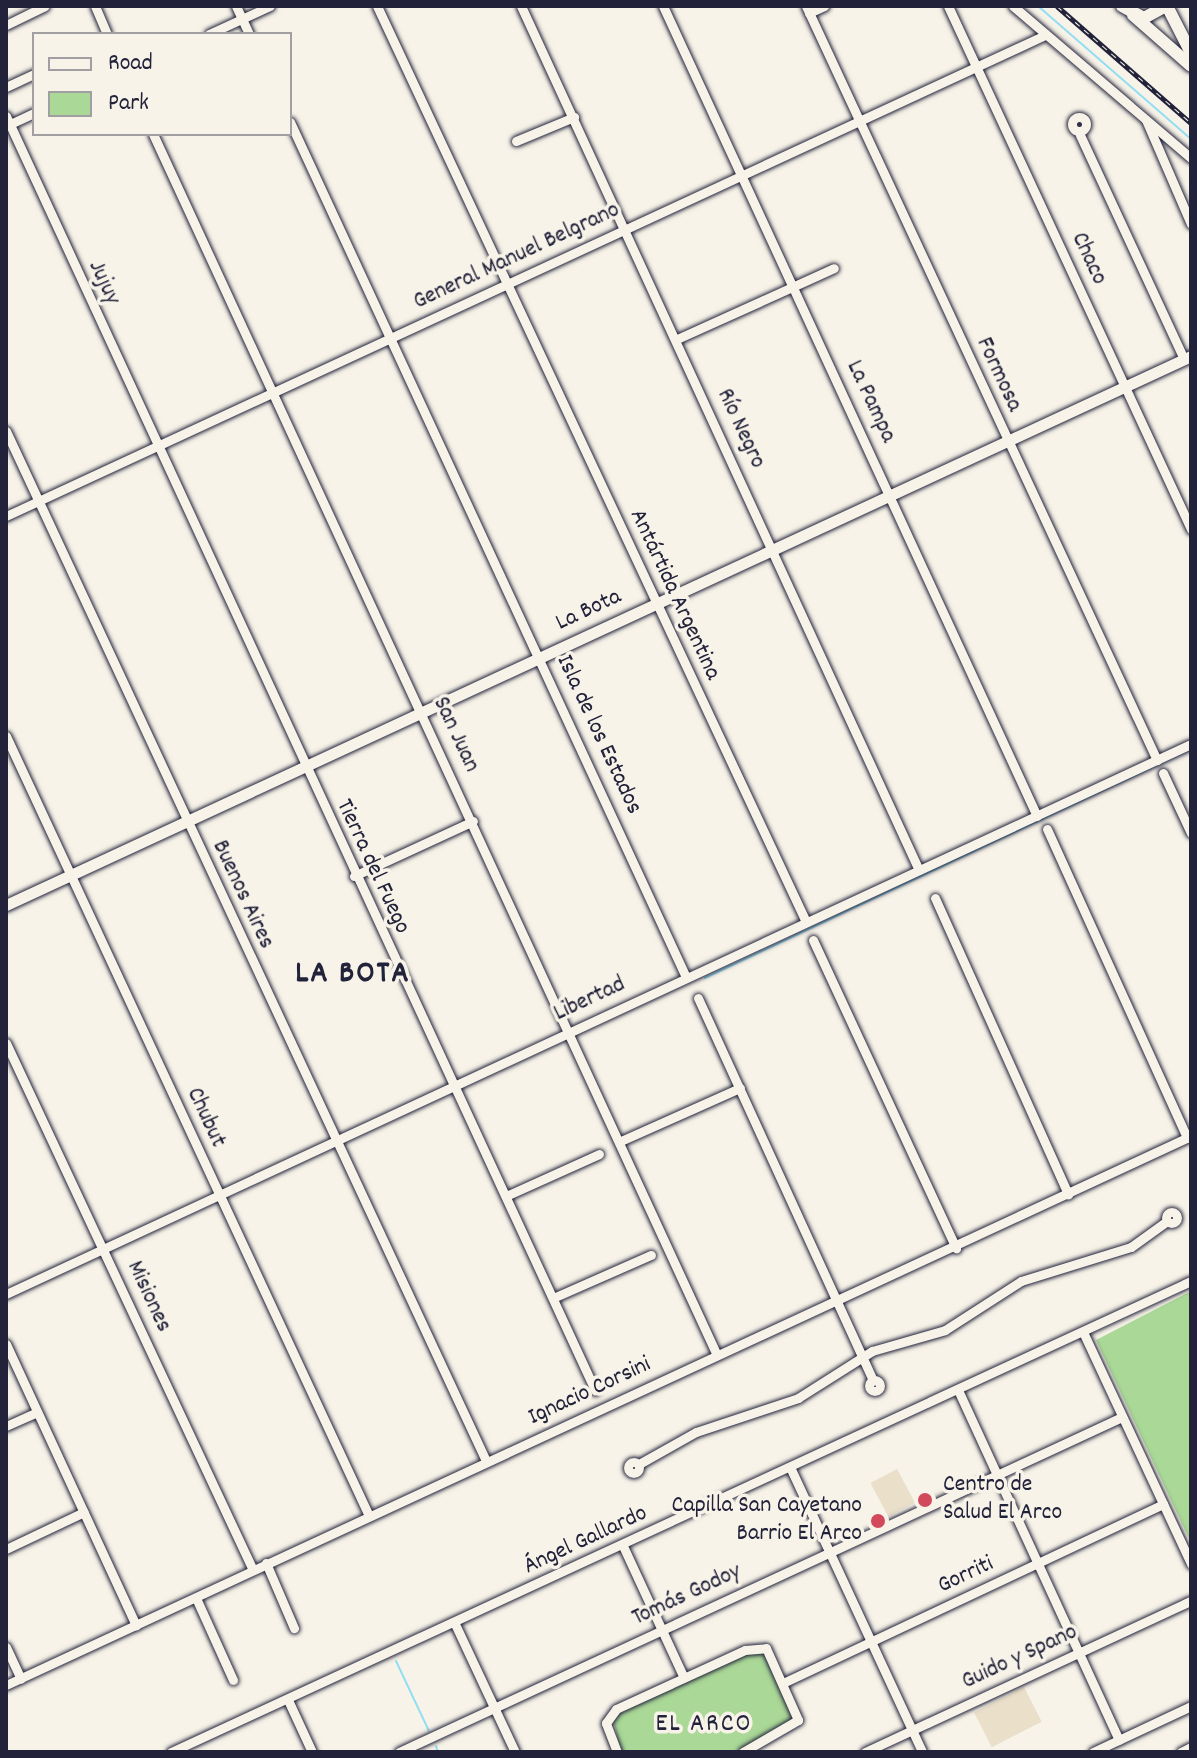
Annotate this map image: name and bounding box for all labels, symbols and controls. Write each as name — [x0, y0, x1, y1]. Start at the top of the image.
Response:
legend — [32, 32, 292, 136]
text: Road — [108, 47, 153, 81]
text: Park — [108, 87, 149, 121]
street label: General Manuel Belgrano — [409, 197, 625, 317]
street label: Chaco — [1063, 228, 1113, 290]
street label: Jujuy — [80, 256, 126, 310]
street label: Formosa — [968, 333, 1028, 417]
street label: La Pampa — [838, 356, 902, 448]
street label: Río Negro — [709, 384, 771, 474]
street label: Antártida Argentina — [622, 505, 726, 685]
street label: La Bota — [552, 583, 626, 639]
street label: Isla de los Estados — [549, 651, 647, 819]
street label: San Juan — [425, 693, 485, 777]
street label: Tierra del Fuego — [328, 795, 416, 939]
street label: Buenos Aires — [204, 836, 280, 954]
district label: LA BOTA — [295, 956, 411, 994]
street label: Libertad — [550, 971, 630, 1029]
street label: Chubut — [179, 1083, 231, 1153]
street label: Misiones — [119, 1257, 177, 1337]
street label: Ignacio Corsini — [524, 1351, 656, 1433]
place label: Centro de Salud El Arco — [943, 1472, 1062, 1528]
marker: Centro de Salud El Arco — [914, 1489, 936, 1511]
place label: Capilla San Cayetano Barrio El Arco — [672, 1493, 862, 1549]
street label: Ángel Gallardo — [520, 1500, 652, 1582]
marker: Capilla San Cayetano Barrio El Arco — [869, 1512, 887, 1530]
street label: Gorriti — [934, 1551, 998, 1601]
street label: Tomás Godoy — [628, 1558, 746, 1634]
street label: Guido y Spano — [958, 1619, 1082, 1697]
district label: EL ARCO — [655, 1709, 753, 1741]

